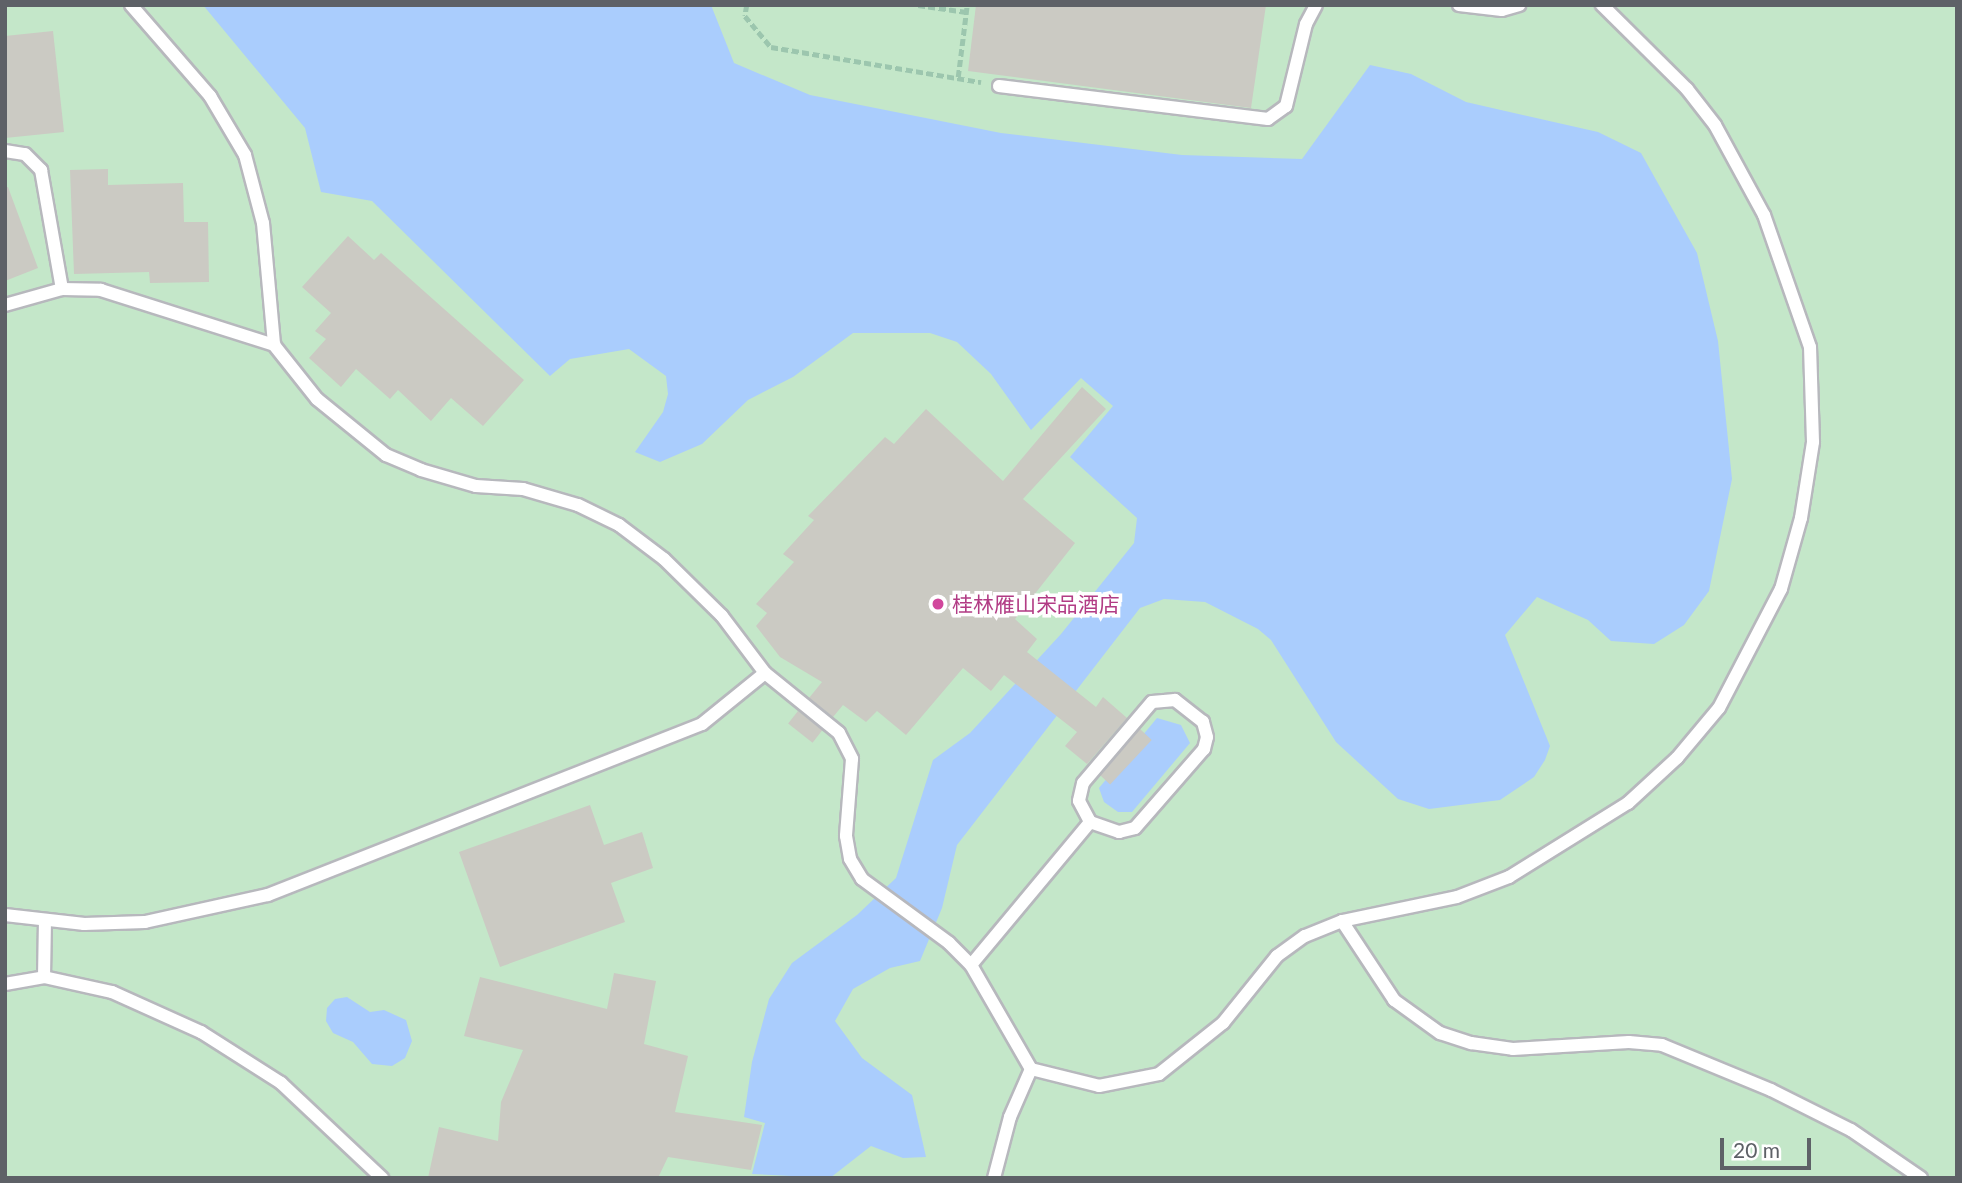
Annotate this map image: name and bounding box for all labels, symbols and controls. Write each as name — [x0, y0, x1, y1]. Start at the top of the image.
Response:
place label: 桂林雁山宋品酒店 — [952, 591, 1120, 617]
marker: 桂林雁山宋品酒店 — [930, 596, 946, 612]
scale bar — [1724, 1124, 1815, 1168]
text: 20 m — [1733, 1137, 1780, 1162]

